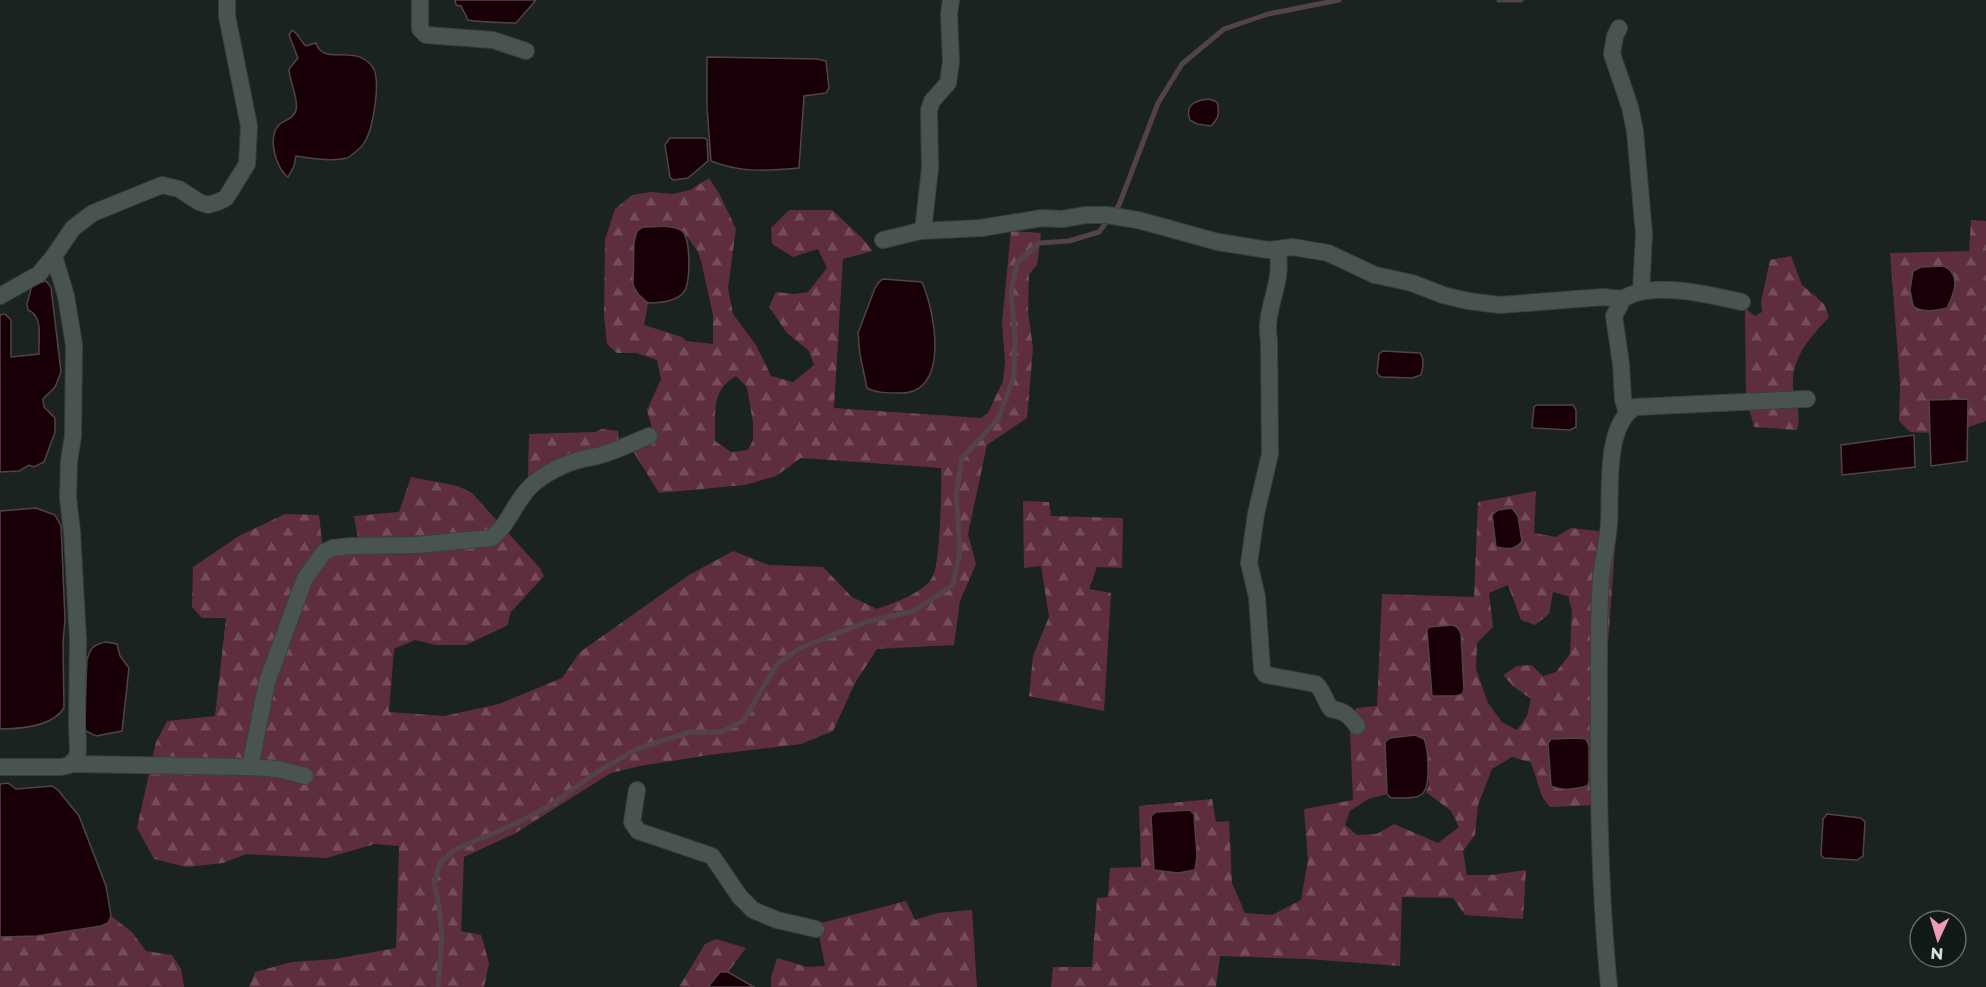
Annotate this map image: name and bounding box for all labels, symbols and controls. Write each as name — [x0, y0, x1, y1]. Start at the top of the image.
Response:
north arrow — [1908, 909, 1968, 969]
text: N — [1930, 944, 1944, 963]

